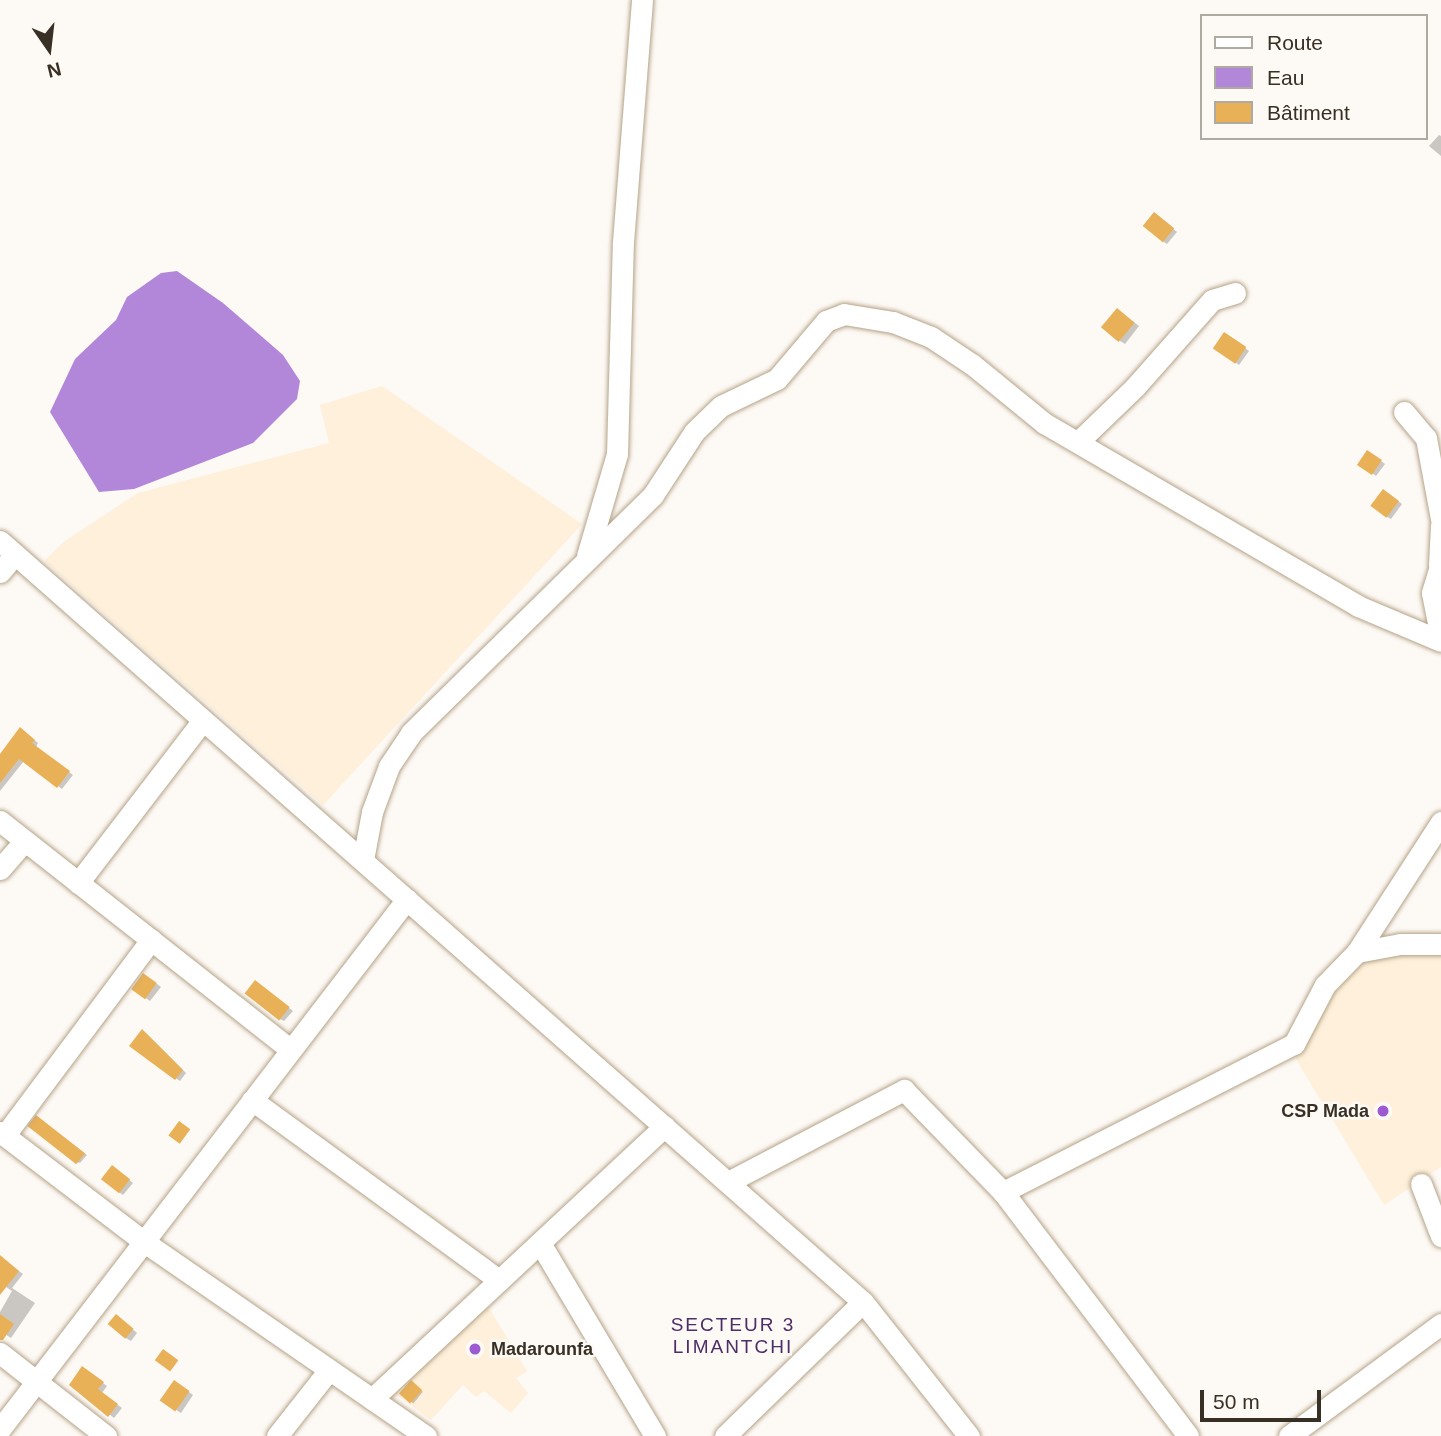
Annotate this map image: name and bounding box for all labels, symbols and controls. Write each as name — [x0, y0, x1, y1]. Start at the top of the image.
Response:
north arrow — [14, 14, 84, 84]
legend — [1200, 14, 1427, 140]
text: Route — [1267, 31, 1323, 54]
text: N — [45, 58, 63, 82]
text: Eau — [1267, 66, 1304, 89]
text: Bâtiment — [1267, 101, 1350, 124]
place label: CSP Mada — [1281, 1100, 1369, 1122]
marker: CSP Mada — [1375, 1103, 1391, 1119]
district label: SECTEUR 3 LIMANTCHI — [672, 1314, 794, 1358]
place label: Madarounfa — [491, 1338, 593, 1360]
marker: Madarounfa — [465, 1339, 485, 1359]
scale bar — [1203, 1376, 1324, 1420]
text: 50 m — [1213, 1390, 1260, 1413]

